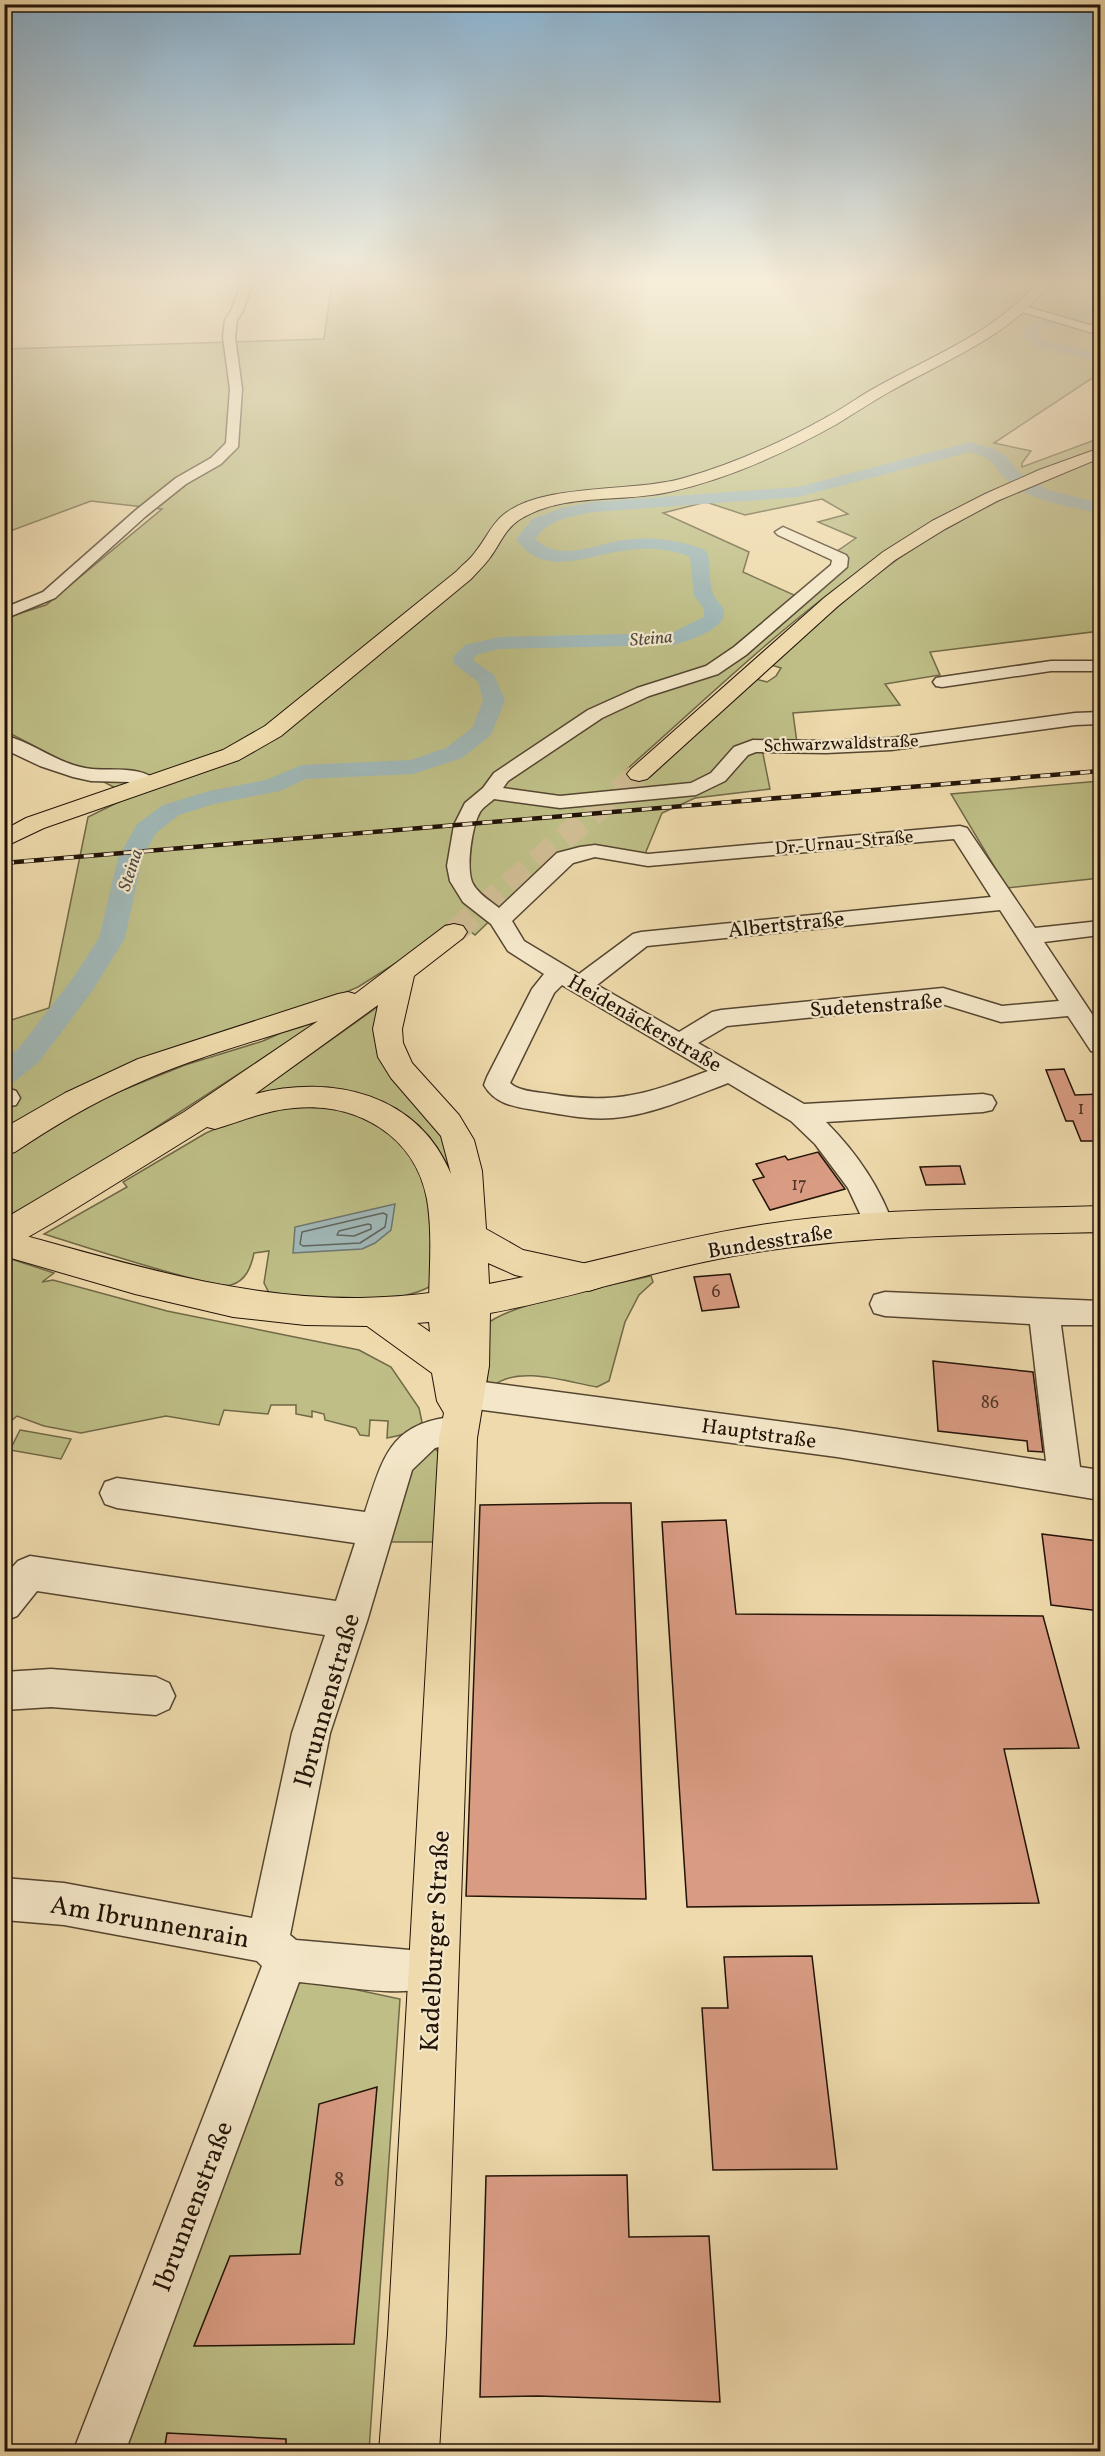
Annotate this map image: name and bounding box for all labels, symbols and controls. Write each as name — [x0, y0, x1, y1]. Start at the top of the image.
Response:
water label: Steina — [629, 625, 674, 654]
street label: Schwarzwaldstraße — [763, 729, 919, 760]
street label: Dr.-Urnau-Straße — [774, 825, 915, 862]
water label: Steina — [113, 846, 150, 895]
street label: Albertstraße — [727, 905, 846, 946]
street label: Heidenäckerstraße — [562, 968, 727, 1080]
street label: Sudetenstraße — [809, 987, 944, 1026]
house number: 1 — [1078, 1097, 1084, 1122]
house number: 17 — [791, 1173, 807, 1198]
street label: Bundesstraße — [706, 1218, 835, 1267]
house number: 6 — [711, 1280, 721, 1305]
house number: 86 — [981, 1391, 999, 1416]
street label: Hauptstraße — [700, 1412, 818, 1457]
street label: Ibrunnenstraße — [286, 1609, 370, 1792]
street label: Kadelburger Straße — [412, 1829, 460, 2053]
street label: Am Ibrunnenrain — [47, 1888, 252, 1958]
street label: Ibrunnenstraße — [145, 2116, 243, 2297]
house number: 8 — [334, 2166, 344, 2195]

